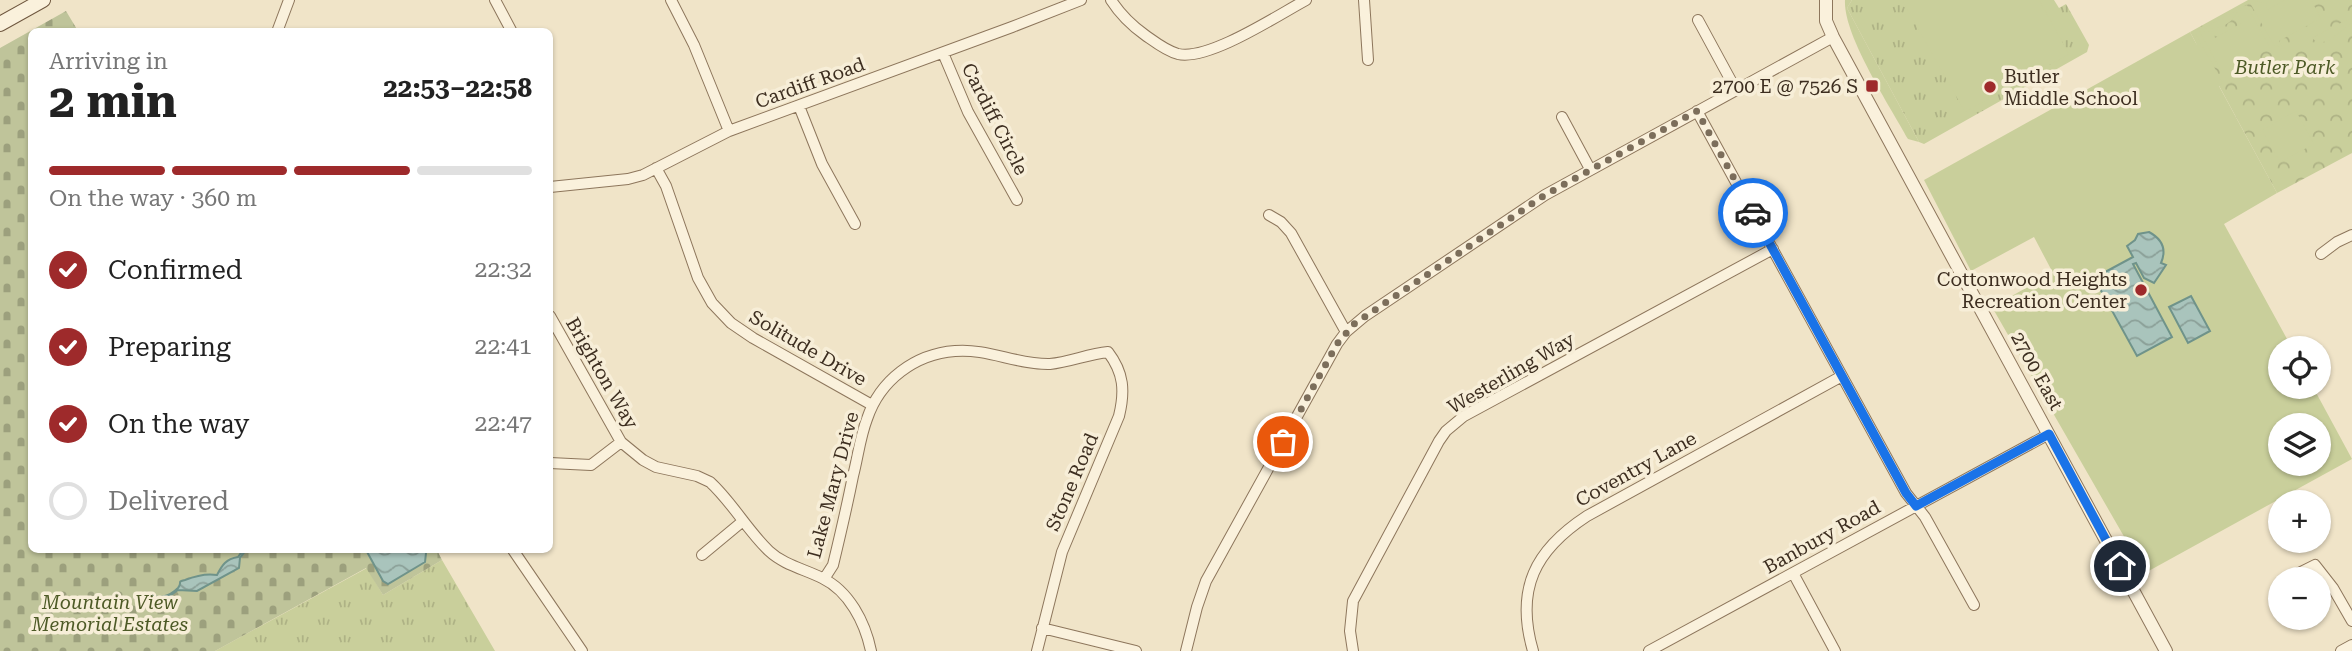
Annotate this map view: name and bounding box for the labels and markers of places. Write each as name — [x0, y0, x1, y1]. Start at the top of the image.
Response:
place label: Butler Middle School — [2004, 65, 2138, 110]
place label: 2700 E @ 7526 S — [1712, 75, 1858, 98]
marker: 2700 E @ 7526 S — [1864, 78, 1880, 94]
marker: Butler Middle School — [1982, 79, 1998, 95]
place label: Cottonwood Heights Recreation Center — [1937, 268, 2127, 313]
marker: Cottonwood Heights Recreation Center — [2133, 282, 2149, 298]
pin — [1253, 412, 1313, 472]
pin — [2090, 536, 2150, 596]

